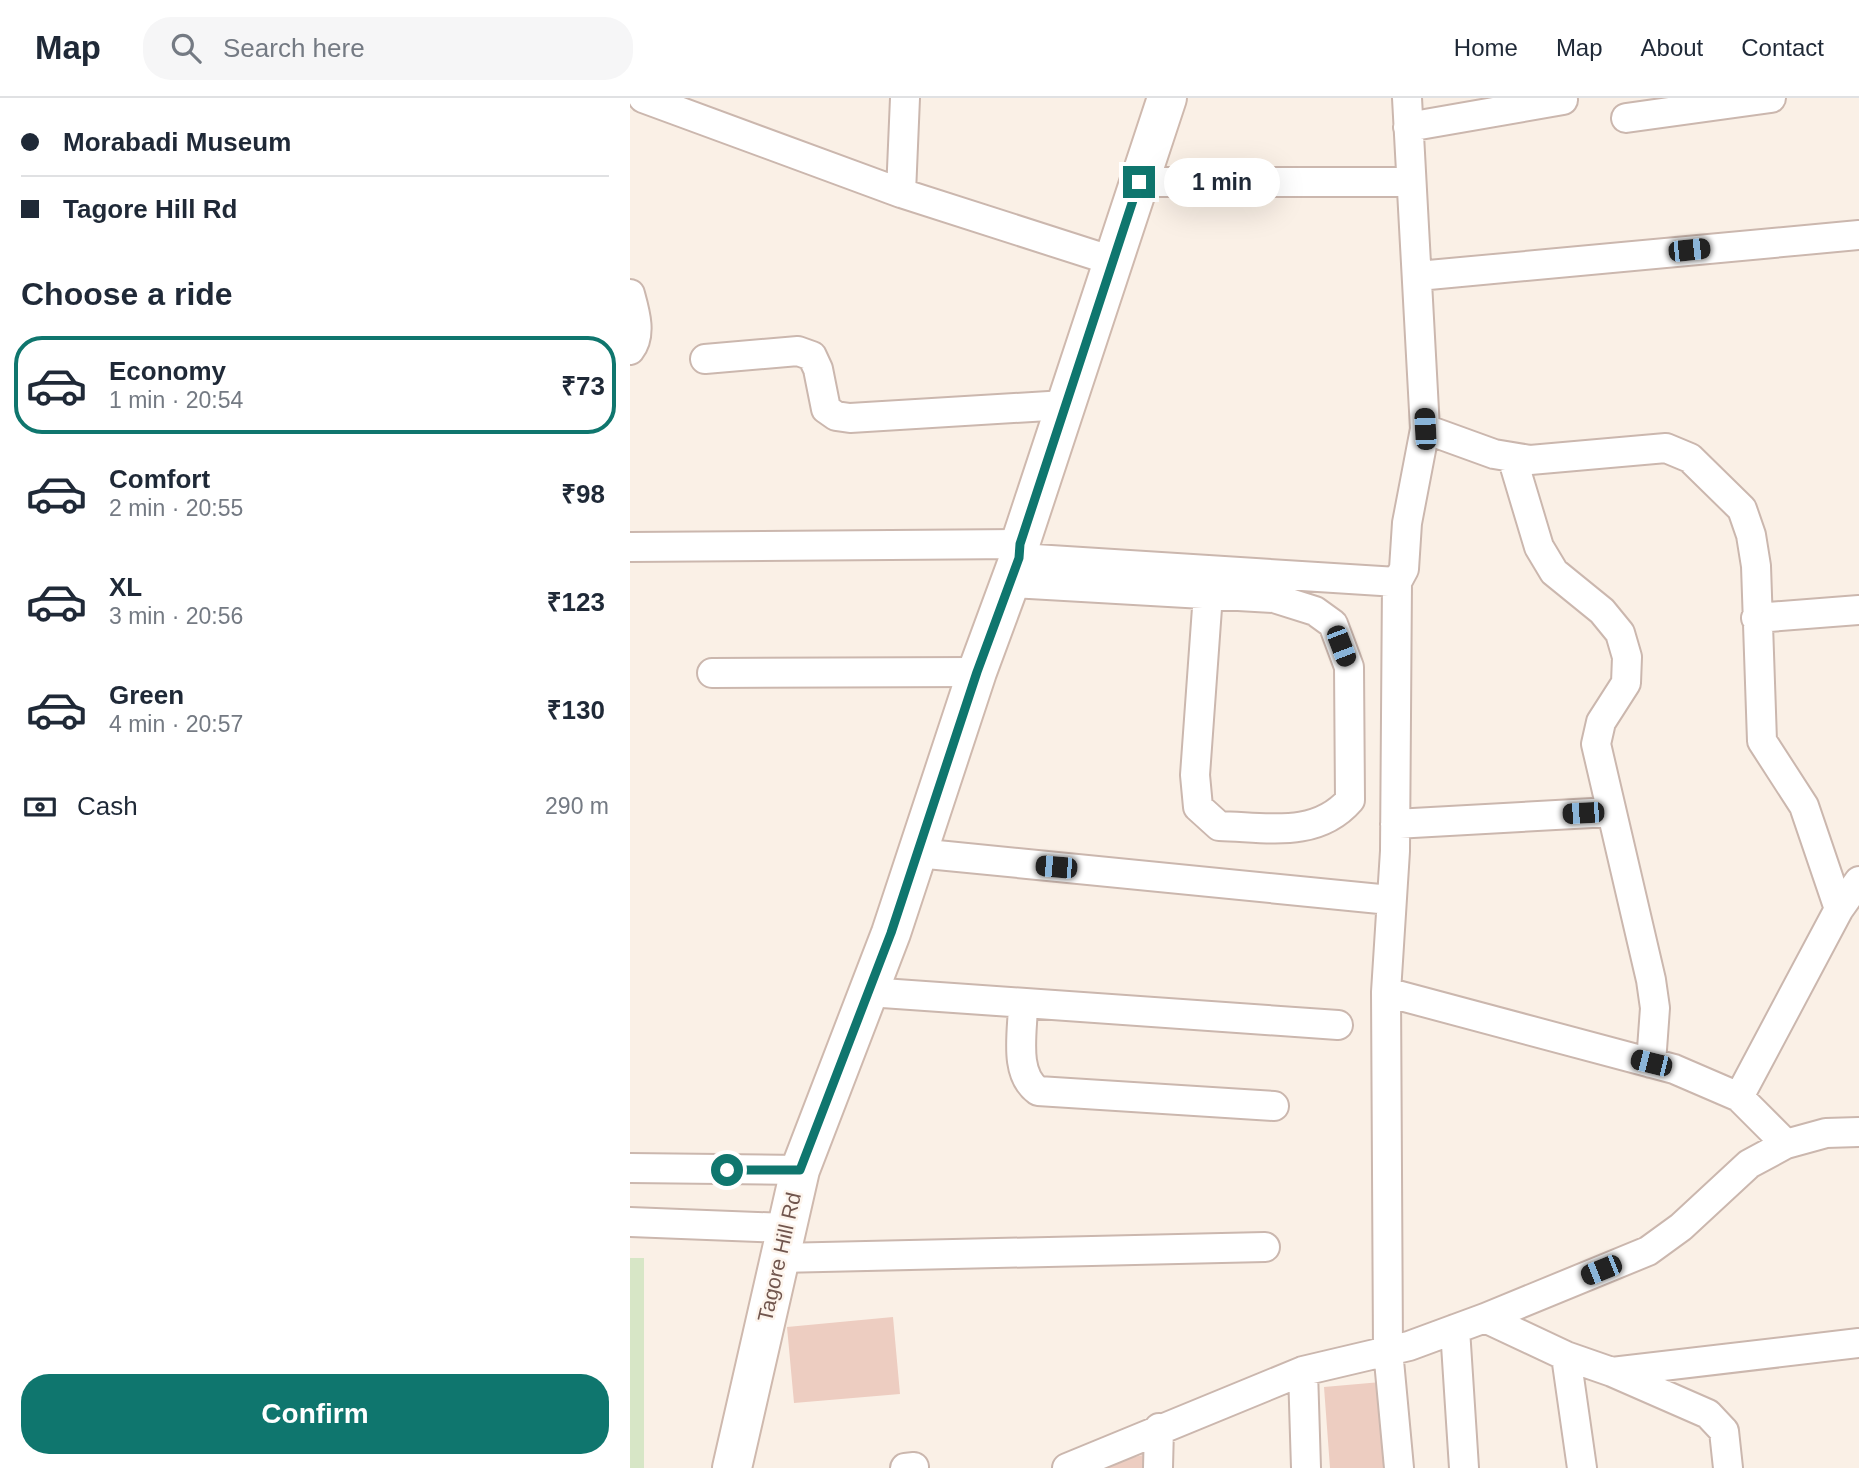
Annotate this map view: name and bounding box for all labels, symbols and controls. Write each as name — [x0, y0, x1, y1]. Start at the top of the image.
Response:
search box — [143, 17, 633, 80]
text: Map — [35, 29, 101, 66]
icon: search — [167, 29, 205, 67]
text: Search here — [223, 33, 365, 63]
text: Home — [1454, 34, 1518, 61]
text: Map — [1556, 34, 1603, 61]
text: About — [1641, 34, 1703, 61]
text: Contact — [1741, 34, 1824, 61]
text: Morabadi Museum — [63, 127, 291, 157]
callout: 1 min — [1164, 158, 1279, 206]
route end — [1123, 166, 1155, 198]
text: 1 min — [1192, 169, 1252, 195]
text: Tagore Hill Rd — [63, 194, 237, 224]
car — [1668, 237, 1711, 263]
text: Choose a ride — [21, 276, 233, 312]
icon: car — [25, 354, 88, 417]
text: Economy — [109, 356, 226, 386]
text: ₹73 — [561, 371, 605, 401]
text: 1 min · 20:54 — [109, 387, 243, 413]
car — [1414, 407, 1437, 451]
icon: car — [25, 462, 88, 525]
text: Comfort — [109, 464, 210, 494]
text: ₹98 — [561, 479, 605, 509]
text: 2 min · 20:55 — [109, 495, 243, 521]
icon: car — [25, 570, 88, 633]
text: XL — [109, 572, 142, 602]
text: ₹123 — [547, 587, 605, 617]
text: 3 min · 20:56 — [109, 603, 243, 629]
car — [1324, 623, 1359, 669]
icon: car — [25, 678, 88, 741]
text: Green — [109, 680, 184, 710]
text: ₹130 — [547, 695, 605, 725]
text: 4 min · 20:57 — [109, 711, 243, 737]
icon: cash — [21, 788, 59, 826]
text: Cash — [77, 791, 138, 821]
text: 290 m — [545, 793, 609, 819]
car — [1562, 801, 1605, 825]
car — [1035, 855, 1078, 879]
car — [1629, 1048, 1674, 1078]
route start — [711, 1154, 743, 1186]
street label: Tagore Hill Rd — [753, 1190, 805, 1324]
car — [1578, 1252, 1625, 1288]
button: Confirm — [21, 1374, 609, 1454]

